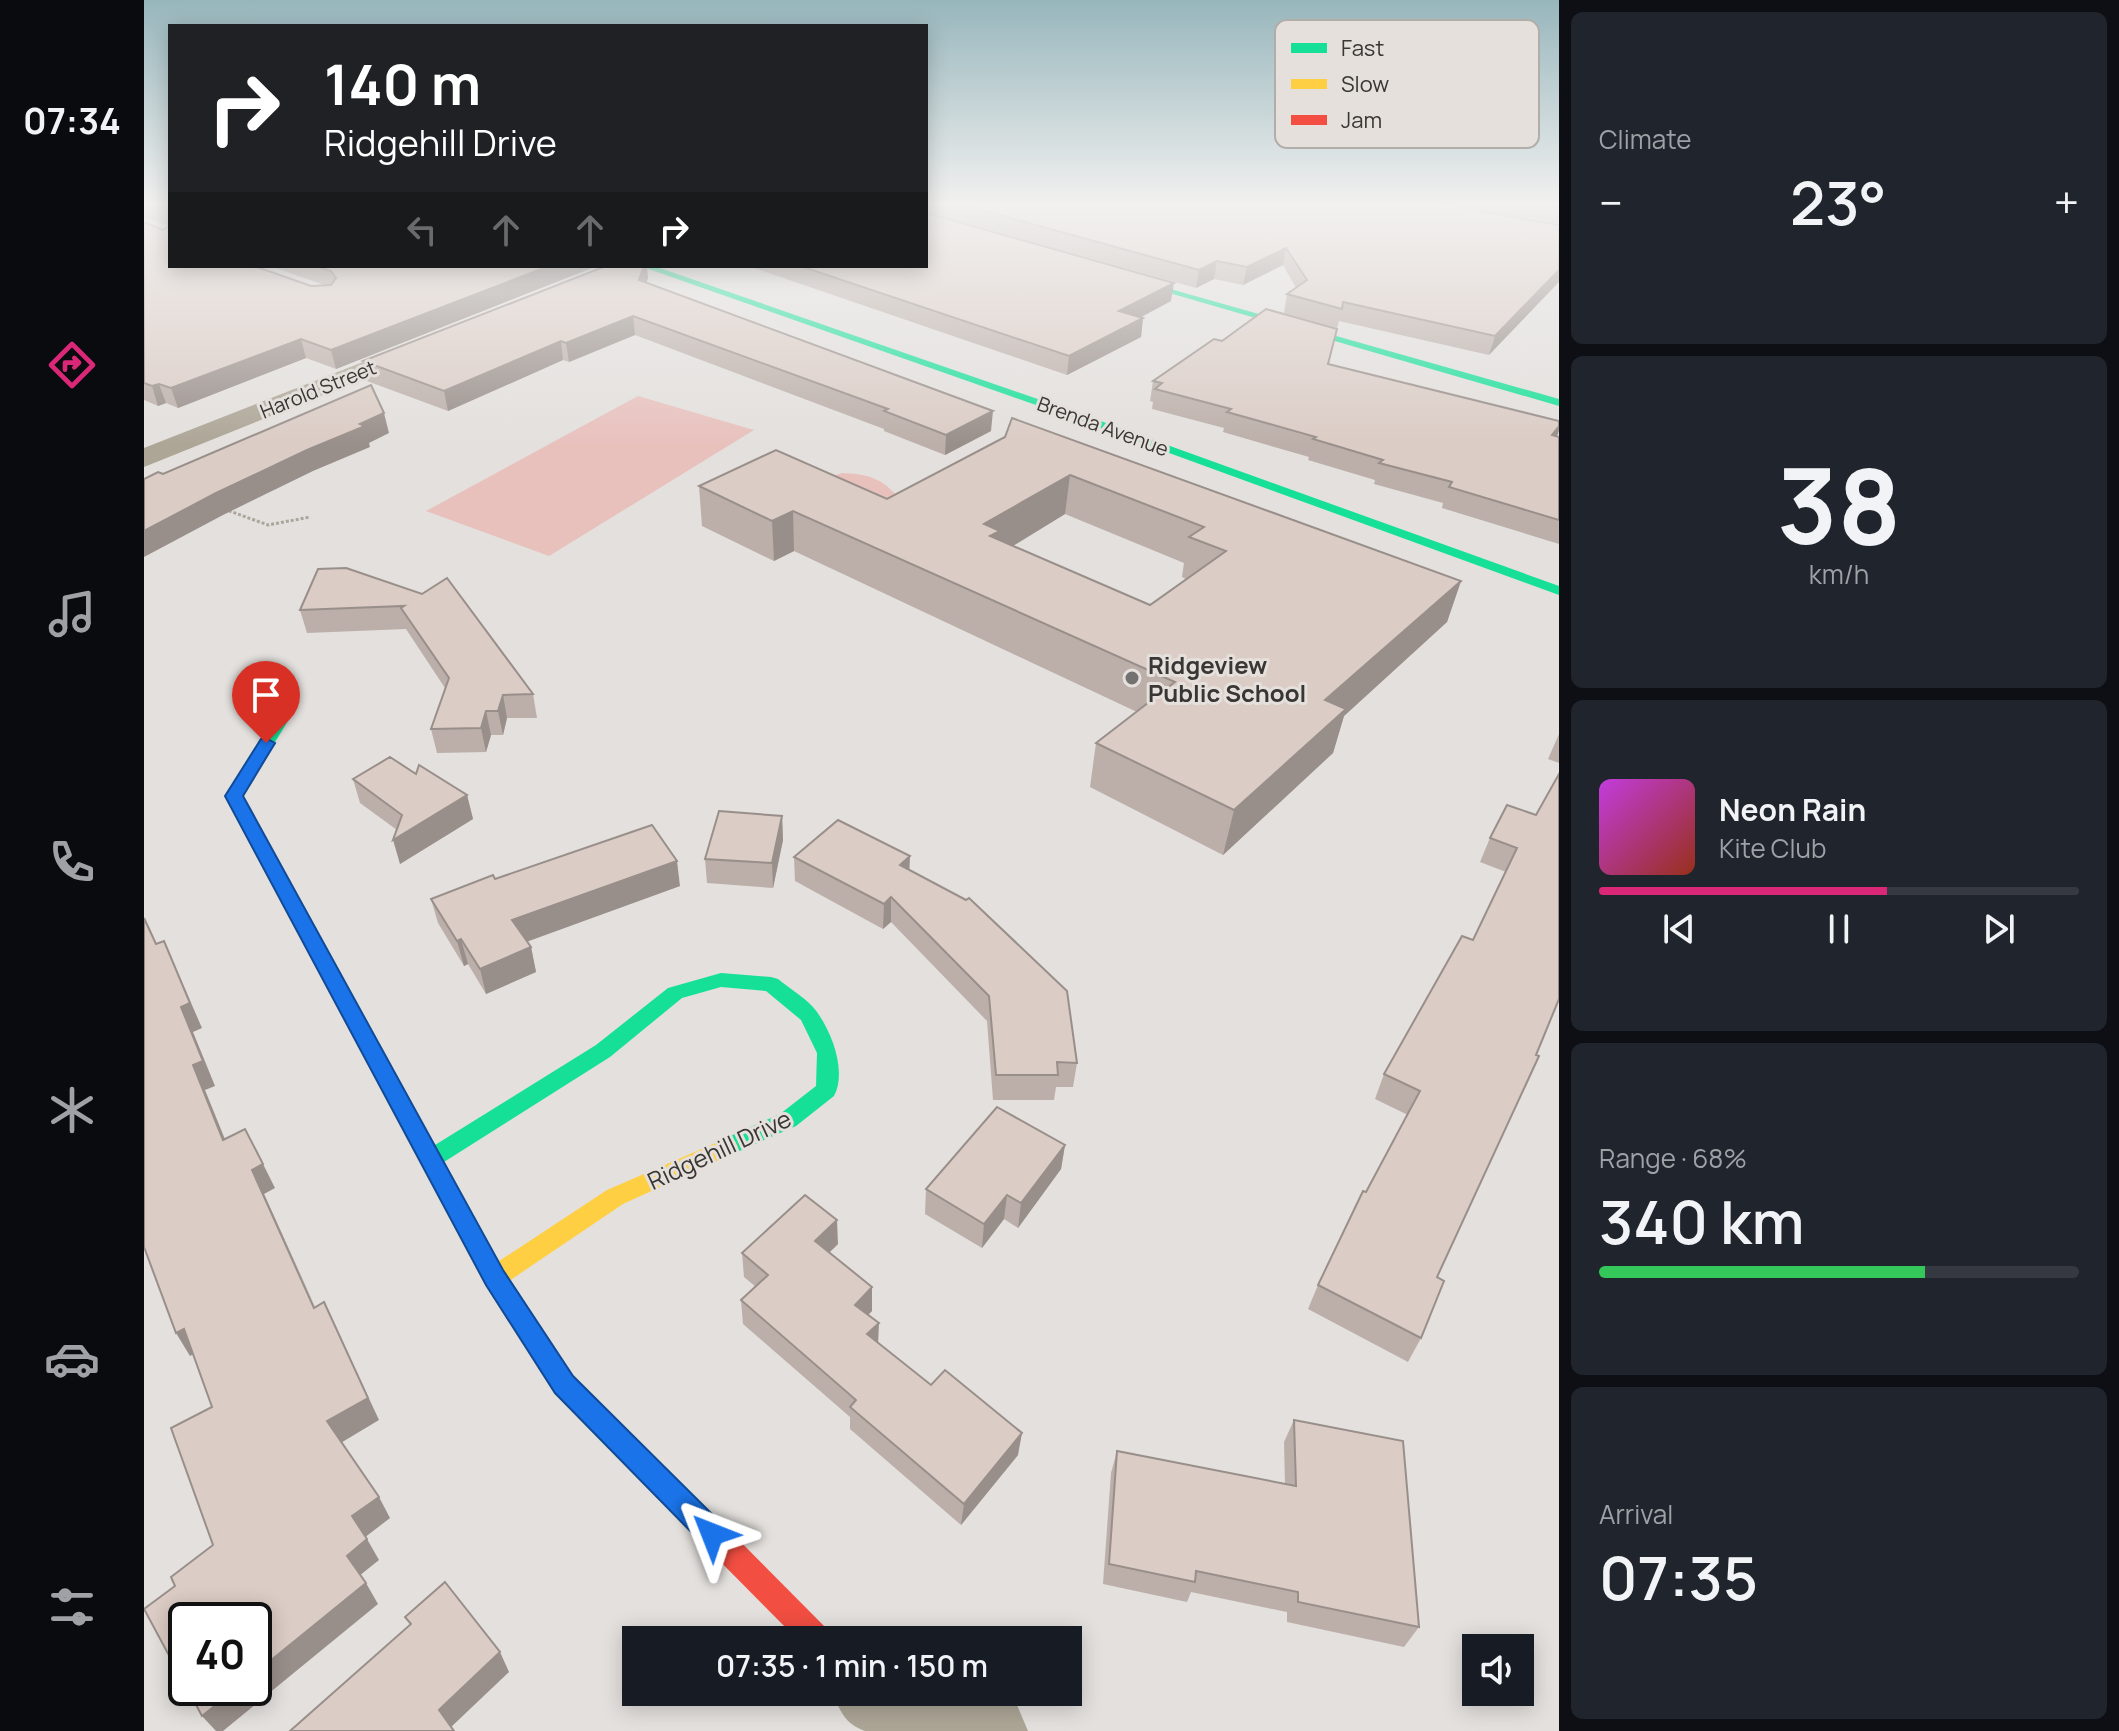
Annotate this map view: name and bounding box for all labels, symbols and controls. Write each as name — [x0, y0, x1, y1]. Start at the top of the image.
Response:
legend — [1275, 20, 1539, 148]
text: Fast — [1341, 33, 1384, 63]
text: 140 m — [324, 45, 481, 122]
icon: right — [192, 56, 296, 160]
text: Slow — [1341, 69, 1389, 99]
text: 07:34 — [23, 96, 121, 145]
text: Jam — [1341, 105, 1382, 135]
text: Ridgehill Drive — [324, 118, 557, 167]
text: Climate — [1599, 121, 1691, 157]
text: 23° — [1790, 161, 1886, 243]
text: − — [1599, 172, 1623, 232]
text: + — [2054, 172, 2079, 232]
icon: left — [400, 208, 444, 252]
icon: ahead — [484, 208, 528, 252]
icon: ahead — [568, 208, 612, 252]
icon: right — [652, 208, 696, 252]
icon: directions — [44, 337, 100, 393]
street label: Harold Street — [256, 353, 380, 425]
street label: Brenda Avenue — [1034, 390, 1172, 462]
text: 38 — [1777, 433, 1901, 575]
text: km/h — [1809, 556, 1869, 592]
icon: music — [44, 586, 100, 642]
place label: Ridgeview Public School — [1148, 648, 1306, 709]
pin — [232, 661, 300, 743]
marker: Ridgeview Public School — [1123, 669, 1141, 687]
icon: arrive — [244, 673, 288, 717]
text: Neon Rain — [1719, 789, 1866, 830]
text: Kite Club — [1719, 830, 1826, 866]
icon: phone — [44, 834, 100, 890]
icon: previous — [1657, 907, 1701, 951]
icon: pause — [1817, 907, 1861, 951]
icon: next — [1977, 907, 2021, 951]
icon: climate — [44, 1082, 100, 1138]
street label: Ridgehill Drive — [642, 1101, 796, 1197]
text: Range · 68% — [1599, 1140, 1747, 1176]
text: 340 km — [1599, 1180, 1804, 1262]
icon: car — [44, 1331, 100, 1387]
position arrow — [670, 1492, 754, 1576]
text: Arrival — [1599, 1496, 1673, 1532]
text: 07:35 — [1599, 1536, 1758, 1618]
icon: filters — [44, 1579, 100, 1635]
speed limit sign: 40 — [168, 1602, 272, 1706]
map controls — [1462, 1634, 1534, 1706]
button: sound — [1462, 1634, 1534, 1706]
text: 07:35 · 1 min · 150 m — [716, 1645, 988, 1686]

